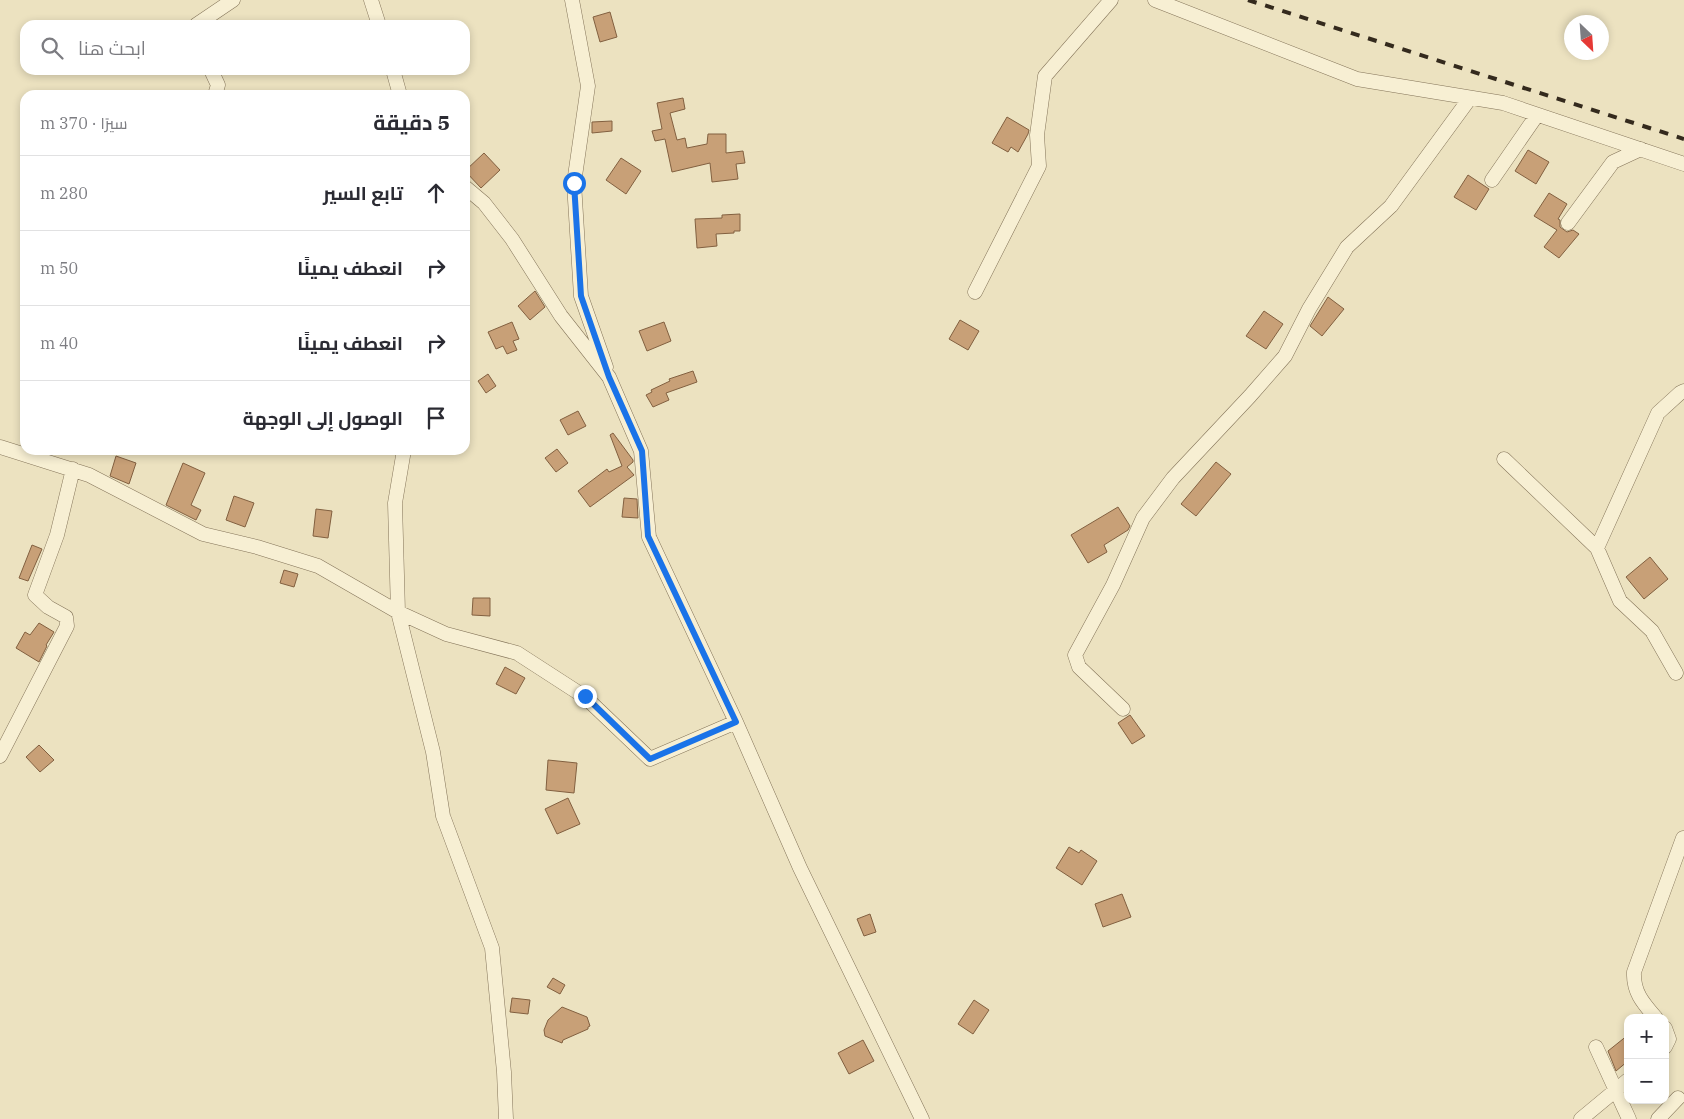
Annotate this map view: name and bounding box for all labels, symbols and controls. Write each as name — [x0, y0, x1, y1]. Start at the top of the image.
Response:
north arrow — [1564, 15, 1609, 60]
search box — [20, 20, 470, 75]
icon: search — [38, 34, 66, 62]
text: ابحث هنا — [78, 36, 146, 60]
text: 5 دقيقة — [373, 108, 450, 136]
text: سيرًا · 370 m — [40, 113, 127, 133]
route start — [563, 172, 586, 195]
icon: ahead — [422, 179, 450, 207]
text: تابع السير — [323, 181, 403, 205]
text: 280 m — [40, 183, 88, 203]
icon: right — [422, 254, 450, 282]
text: انعطف يمينًا — [297, 256, 403, 280]
text: 50 m — [40, 258, 78, 278]
icon: right — [422, 329, 450, 357]
text: انعطف يمينًا — [297, 331, 403, 355]
text: 40 m — [40, 333, 78, 353]
icon: arrive — [422, 404, 450, 432]
text: الوصول إلى الوجهة — [243, 406, 403, 430]
route end — [574, 685, 597, 708]
map controls — [1624, 1014, 1669, 1104]
button: + — [1624, 1014, 1669, 1059]
button: − — [1624, 1059, 1669, 1104]

